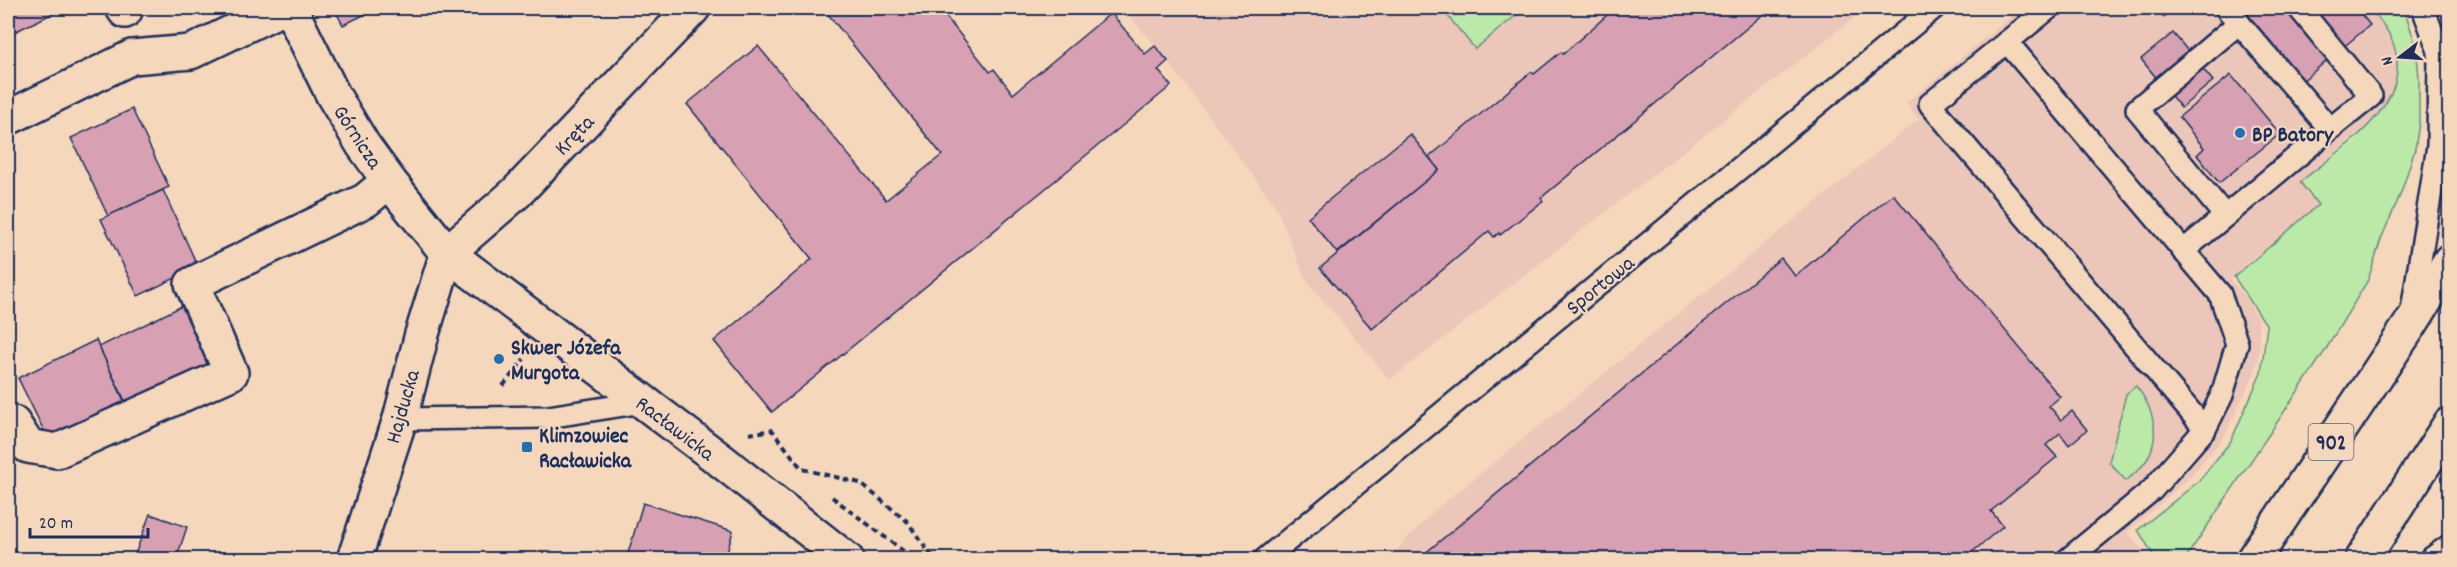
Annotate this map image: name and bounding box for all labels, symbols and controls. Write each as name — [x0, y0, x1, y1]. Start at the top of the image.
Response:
north arrow — [2370, 27, 2430, 87]
text: N — [2376, 53, 2400, 68]
street label: Górnicza — [324, 100, 389, 177]
street label: Kręta — [548, 108, 603, 164]
place label: BP Batory — [2252, 121, 2334, 152]
marker: BP Batory — [2233, 126, 2247, 140]
street label: Sportowa — [1560, 249, 1643, 324]
place label: Skwer Józefa Murgota — [511, 334, 621, 390]
marker: Skwer Józefa Murgota — [492, 352, 506, 366]
street label: Hajducka — [379, 366, 430, 447]
street label: Racławicka — [628, 390, 721, 470]
place label: Klimzowiec Racławicka — [539, 422, 632, 478]
road number: 902 — [2308, 424, 2354, 460]
marker: Klimzowiec Racławicka — [520, 440, 534, 454]
scale bar — [30, 501, 148, 539]
text: 20 m — [39, 512, 73, 537]

